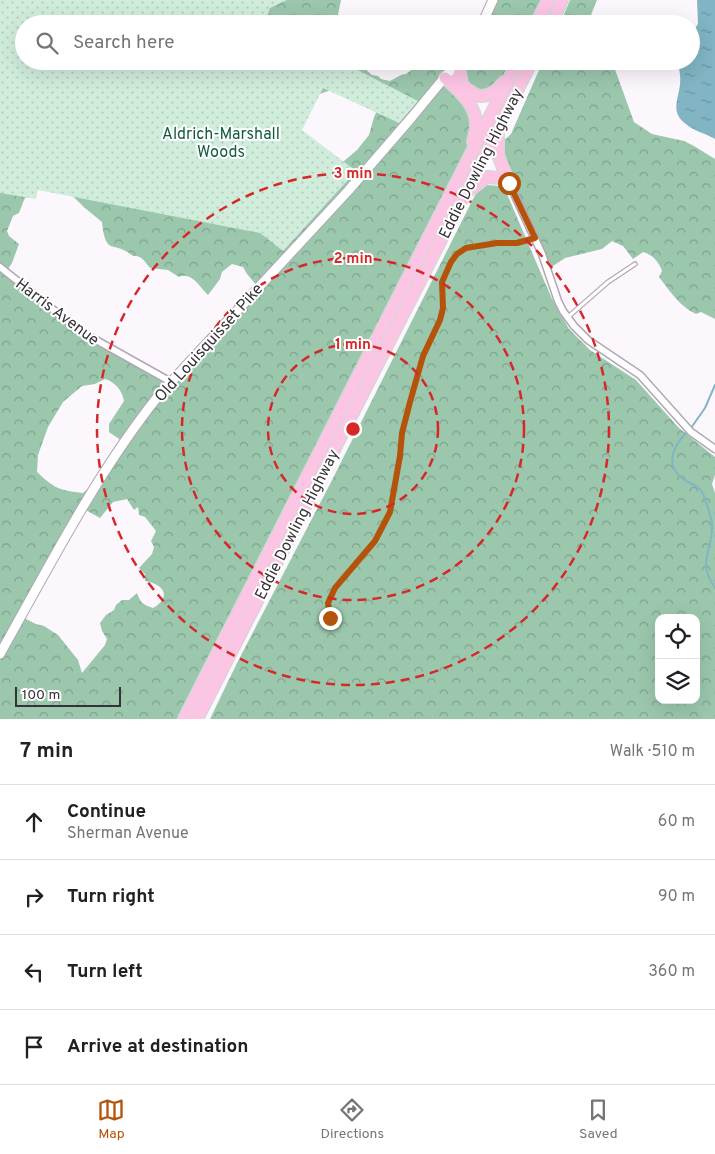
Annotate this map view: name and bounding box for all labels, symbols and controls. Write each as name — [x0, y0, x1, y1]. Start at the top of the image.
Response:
search box — [15, 15, 700, 70]
icon: search — [33, 29, 61, 57]
text: Search here — [73, 31, 175, 55]
street label: Eddie Dowling Highway — [435, 85, 528, 242]
park label: Aldrich-Marshall Woods — [162, 125, 280, 163]
text: 3 min — [333, 165, 373, 184]
route start — [498, 172, 521, 195]
text: 2 min — [333, 250, 373, 269]
street label: Harris Avenue — [11, 275, 103, 351]
street label: Old Louisquisset Pike — [151, 280, 268, 407]
text: 1 min — [335, 336, 371, 355]
centre of rings — [344, 420, 362, 438]
street label: Eddie Dowling Highway — [251, 446, 344, 603]
route end — [319, 607, 342, 630]
map controls — [655, 614, 700, 704]
button: locate — [655, 614, 700, 659]
button: layers — [655, 659, 700, 704]
scale bar — [15, 684, 121, 707]
text: 100 m — [22, 687, 60, 704]
text: 7 min — [20, 738, 73, 765]
text: Walk · 510 m — [610, 742, 695, 762]
text: Continue — [67, 800, 146, 824]
icon: ahead — [20, 808, 48, 836]
text: 60 m — [658, 812, 695, 832]
text: Sherman Avenue — [67, 824, 189, 844]
icon: right — [20, 883, 48, 911]
text: Turn right — [67, 885, 155, 909]
text: 90 m — [658, 887, 695, 907]
icon: left — [20, 958, 48, 986]
text: Turn left — [67, 960, 143, 984]
text: 360 m — [648, 962, 695, 982]
icon: arrive — [20, 1033, 48, 1061]
text: Arrive at destination — [67, 1035, 248, 1059]
tab: Map — [97, 1096, 125, 1143]
tab: Directions — [320, 1096, 384, 1143]
tab: Saved — [579, 1096, 618, 1143]

